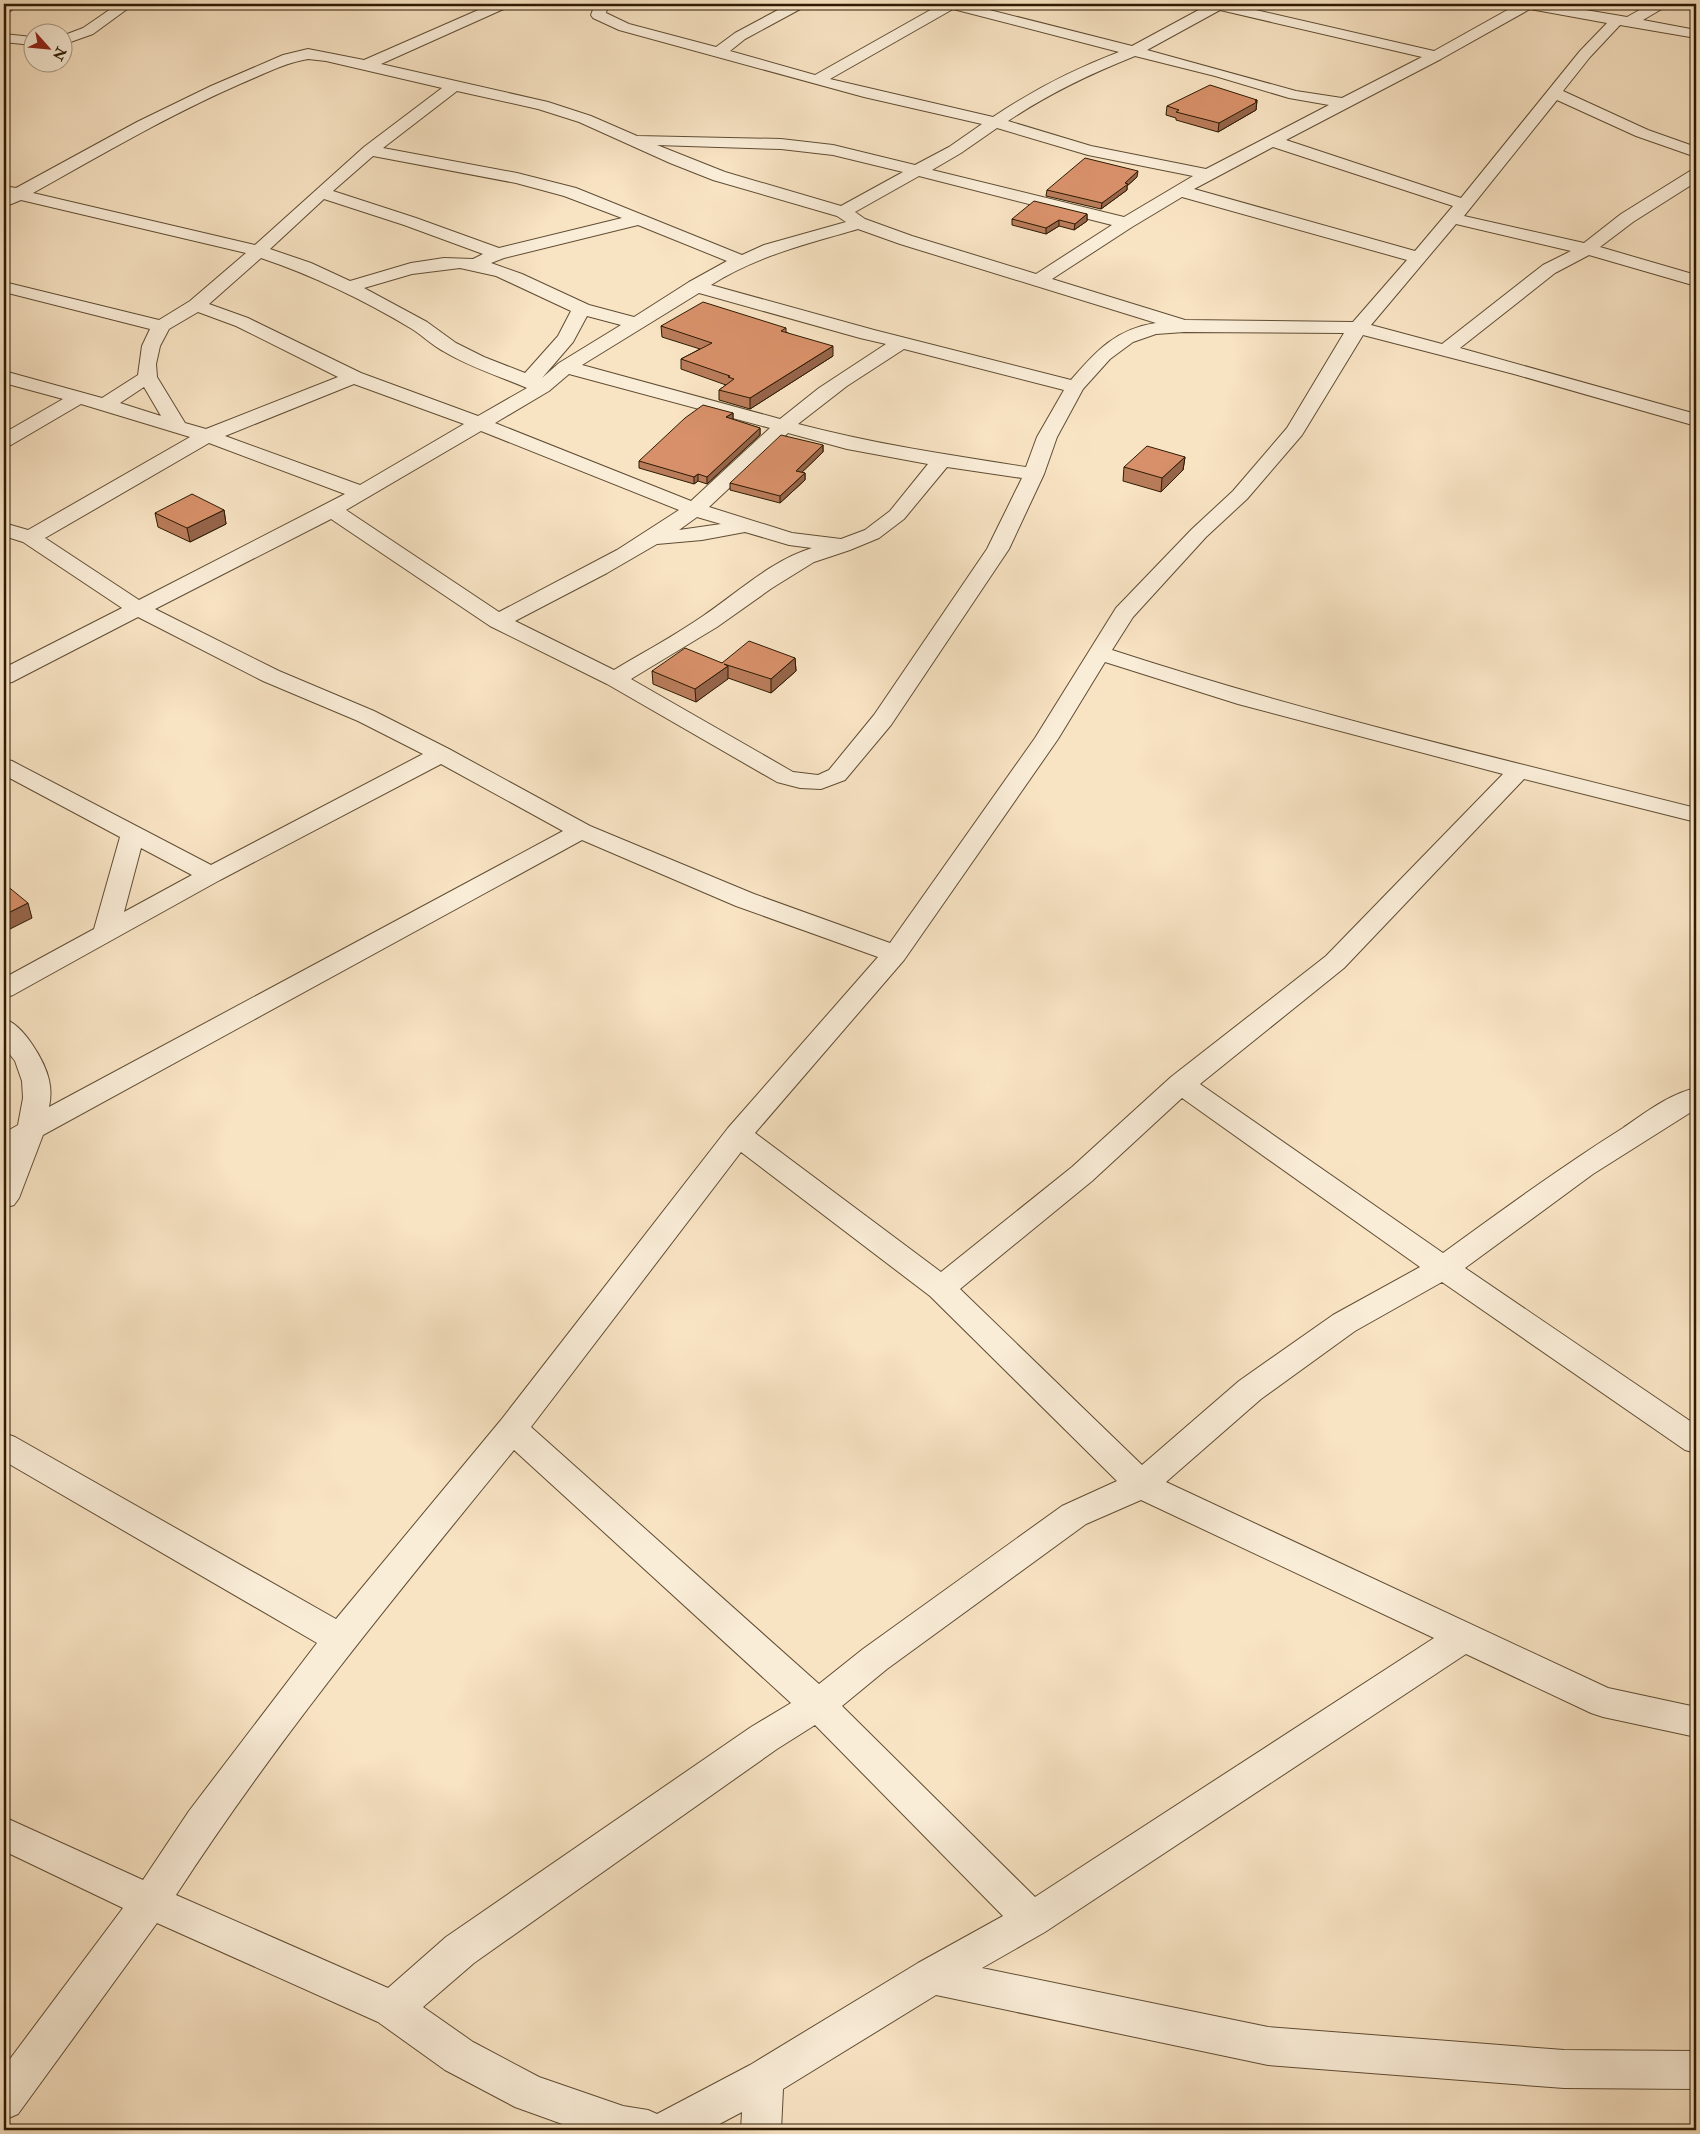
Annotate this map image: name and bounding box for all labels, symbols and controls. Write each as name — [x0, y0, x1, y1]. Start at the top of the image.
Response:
north arrow — [22, 22, 72, 72]
text: N — [49, 43, 70, 64]

